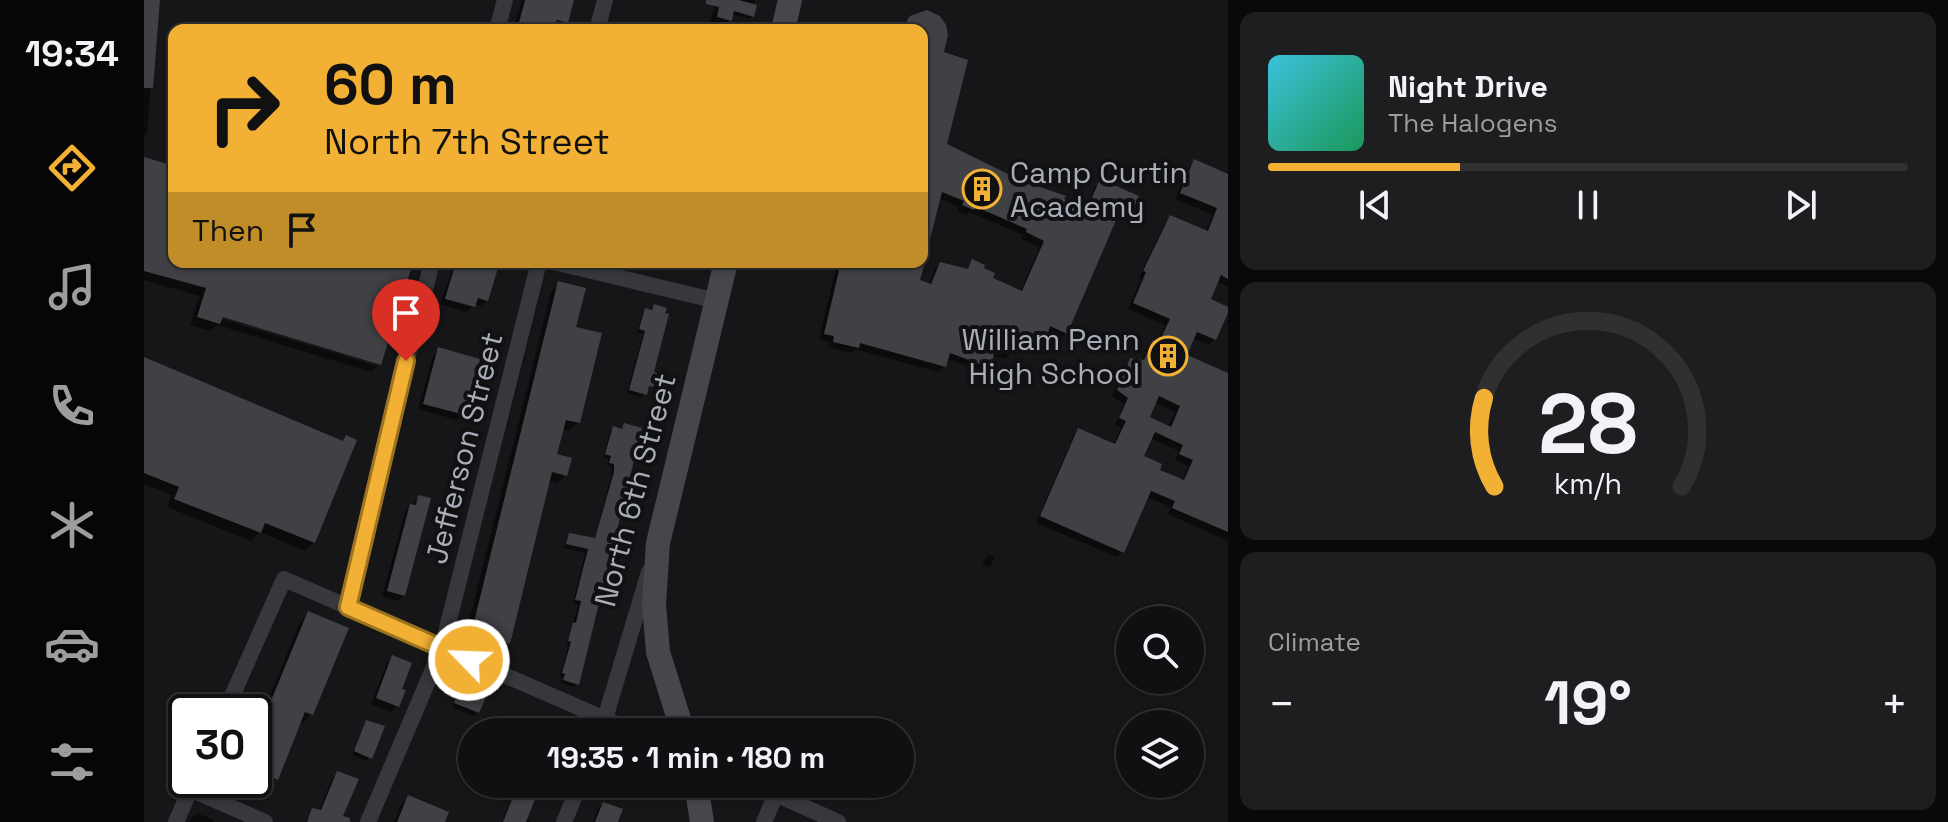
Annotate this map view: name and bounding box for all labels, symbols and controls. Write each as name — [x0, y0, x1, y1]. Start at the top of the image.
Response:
text: 19:34 — [25, 31, 119, 77]
text: 60 m — [324, 49, 457, 120]
icon: right — [192, 56, 296, 160]
text: Night Drive — [1388, 67, 1548, 106]
text: The Halogens — [1388, 106, 1557, 140]
text: North 7th Street — [324, 119, 610, 165]
icon: directions — [44, 140, 100, 196]
place label: Camp Curtin Academy — [1010, 153, 1188, 226]
building icon: Camp Curtin Academy — [961, 168, 1003, 210]
icon: previous — [1353, 183, 1397, 227]
icon: pause — [1566, 183, 1610, 227]
icon: next — [1779, 183, 1823, 227]
icon: arrive — [280, 208, 324, 252]
text: Then — [192, 211, 264, 250]
icon: music — [44, 259, 100, 315]
pin — [372, 279, 440, 361]
icon: arrive — [384, 291, 428, 335]
place label: William Penn High School — [962, 320, 1140, 393]
street label: Jefferson Street — [416, 328, 512, 568]
building icon: William Penn High School — [1147, 335, 1189, 377]
street label: North 6th Street — [585, 369, 685, 611]
text: 28 — [1538, 371, 1638, 477]
icon: phone — [44, 378, 100, 434]
text: km/h — [1554, 466, 1622, 502]
icon: climate — [44, 497, 100, 553]
map controls — [1116, 606, 1204, 798]
button: search — [1116, 606, 1204, 694]
icon: car — [44, 616, 100, 672]
position arrow — [427, 618, 511, 702]
text: Climate — [1268, 625, 1361, 659]
text: 19° — [1544, 665, 1632, 742]
text: − — [1268, 676, 1295, 732]
text: + — [1881, 676, 1908, 732]
speed limit sign: 30 — [168, 694, 272, 798]
button: layers — [1116, 710, 1204, 798]
icon: filters — [44, 734, 100, 790]
text: 19:35 · 1 min · 180 m — [547, 738, 825, 777]

